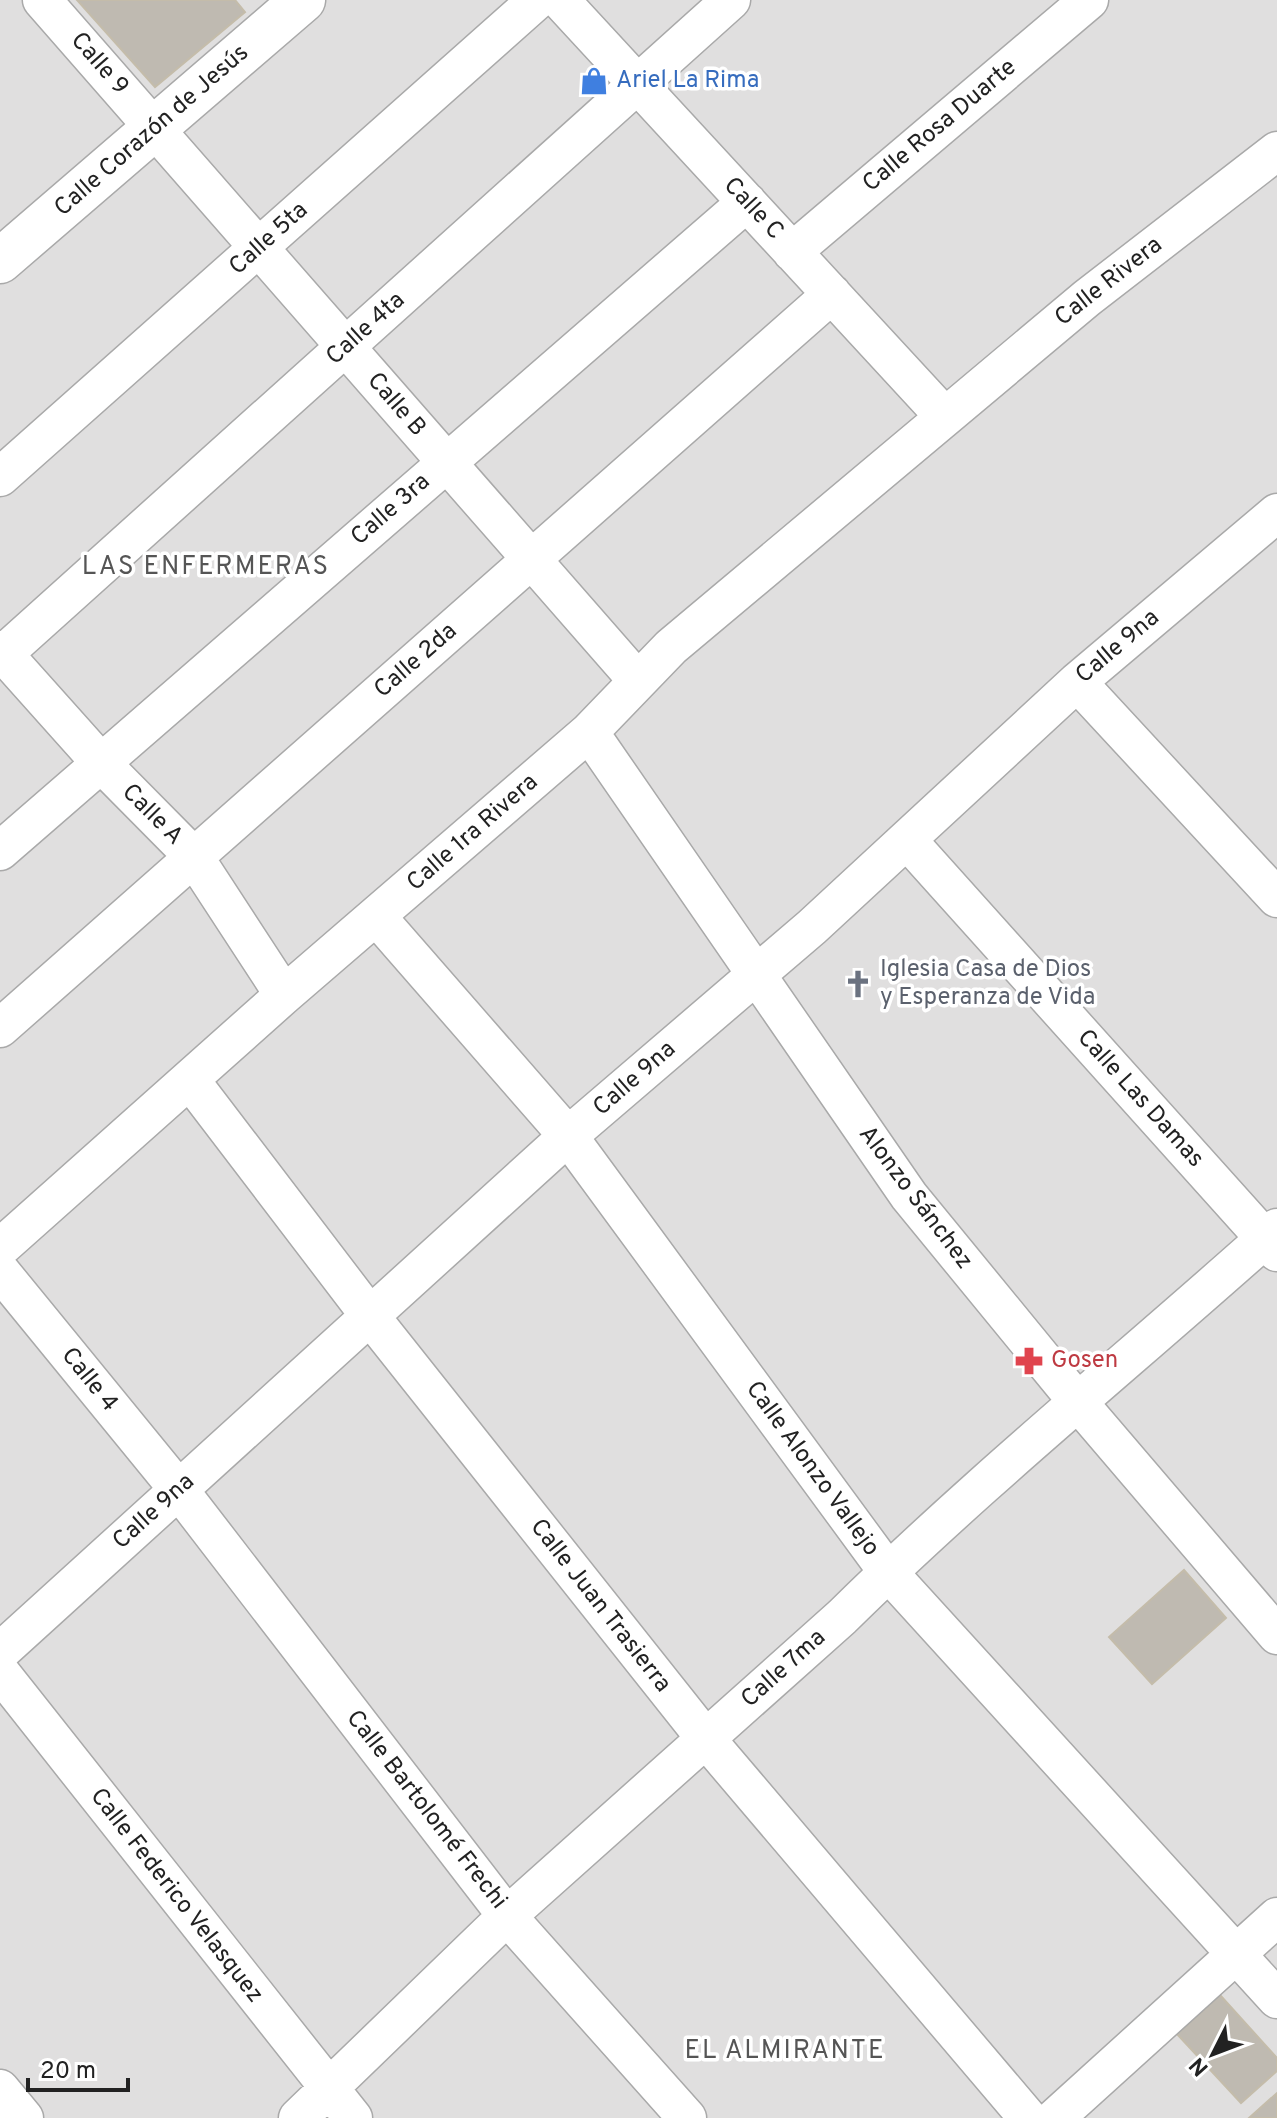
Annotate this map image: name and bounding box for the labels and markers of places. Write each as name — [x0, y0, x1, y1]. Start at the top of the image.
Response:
shop icon: Ariel La Rima — [579, 66, 609, 96]
place label: Ariel La Rima — [616, 66, 759, 96]
place label: Iglesia Casa de Dios y Esperanza de Vida — [880, 955, 1095, 1013]
church icon: Iglesia Casa de Dios y Esperanza de Vida — [843, 969, 873, 999]
pharmacy icon: Gosen — [1014, 1346, 1044, 1376]
place label: Gosen — [1051, 1346, 1118, 1376]

